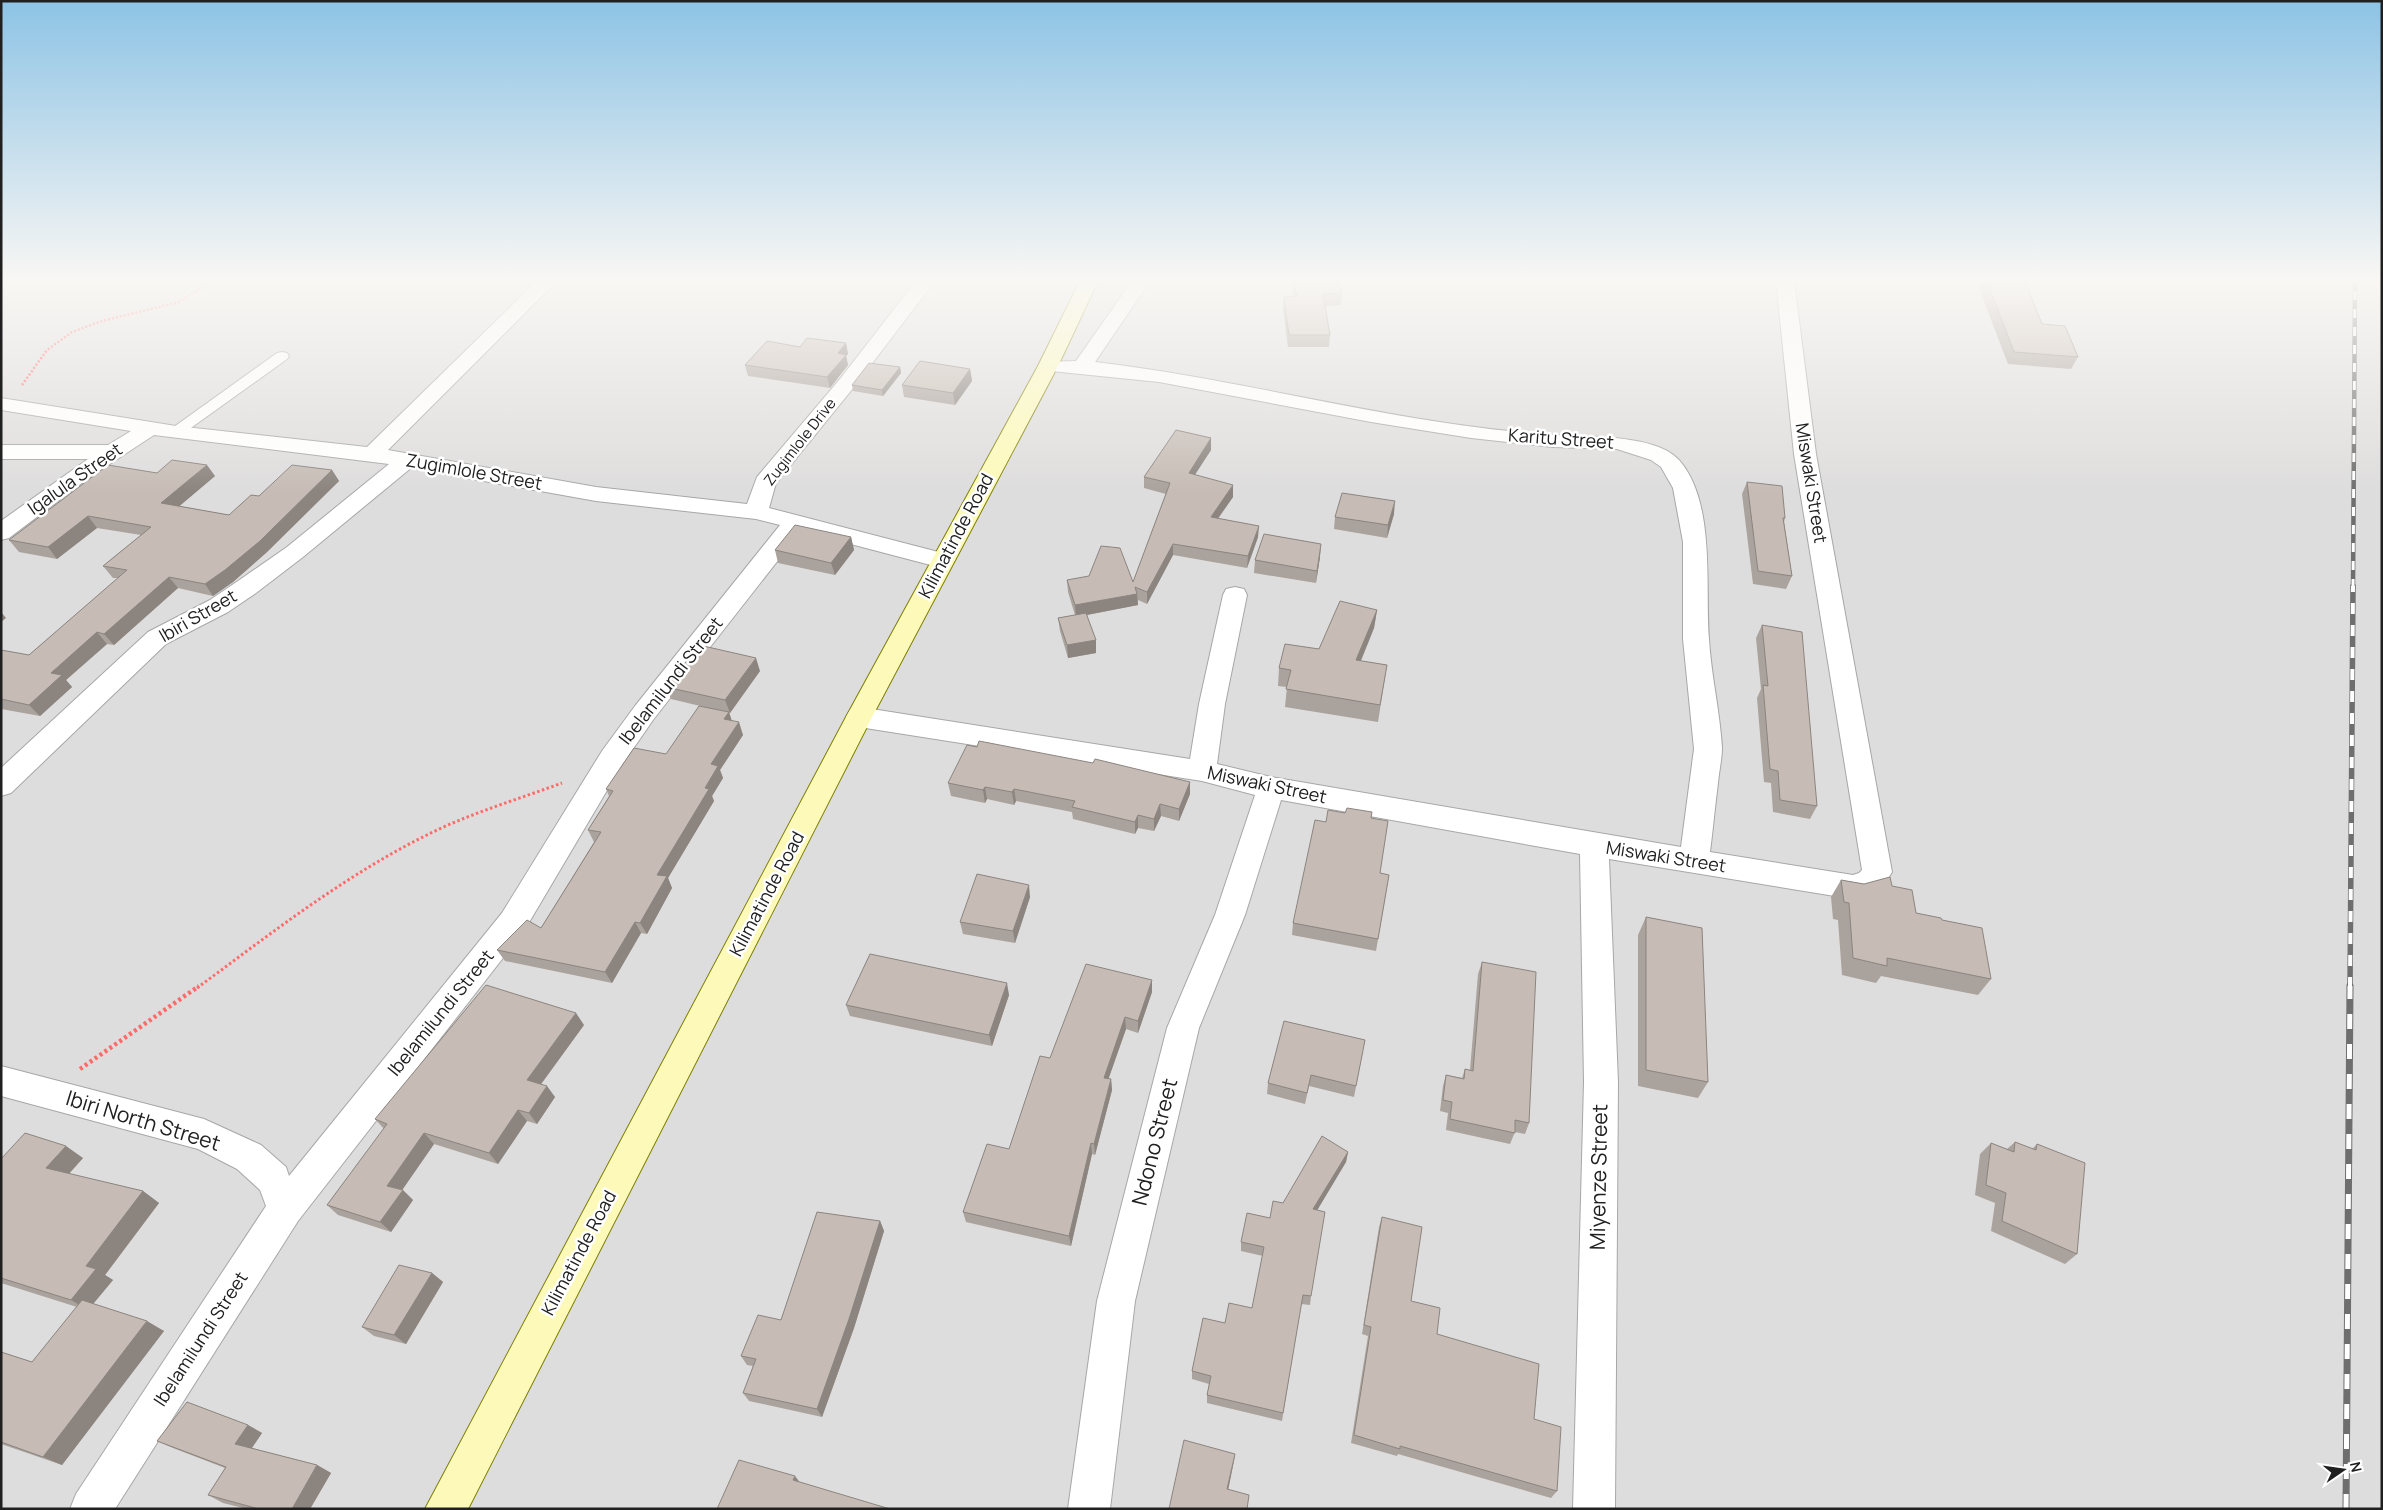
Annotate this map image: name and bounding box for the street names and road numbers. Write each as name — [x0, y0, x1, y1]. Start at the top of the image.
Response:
street label: Zugimlole Drive — [759, 393, 841, 490]
street label: Miswaki Street — [1791, 421, 1833, 545]
street label: Karitu Street — [1507, 422, 1615, 454]
street label: Igalula Street — [22, 437, 127, 520]
street label: Zugimlole Street — [404, 447, 544, 495]
street label: Kilimatinde Road — [912, 469, 998, 602]
street label: Ibiri Street — [154, 583, 241, 647]
street label: Ibelamilundi Street — [613, 612, 728, 749]
street label: Miswaki Street — [1205, 760, 1329, 808]
street label: Kilimatinde Road — [723, 827, 809, 960]
street label: Miswaki Street — [1604, 835, 1728, 877]
street label: Ibelamilundi Street — [382, 944, 499, 1081]
street label: Ndono Street — [1125, 1075, 1183, 1208]
street label: Ibiri North Street — [63, 1083, 224, 1157]
street label: Miyenze Street — [1583, 1104, 1613, 1250]
street label: Kilimatinde Road — [535, 1186, 621, 1319]
street label: Ibelamilundi Street — [148, 1267, 253, 1410]

